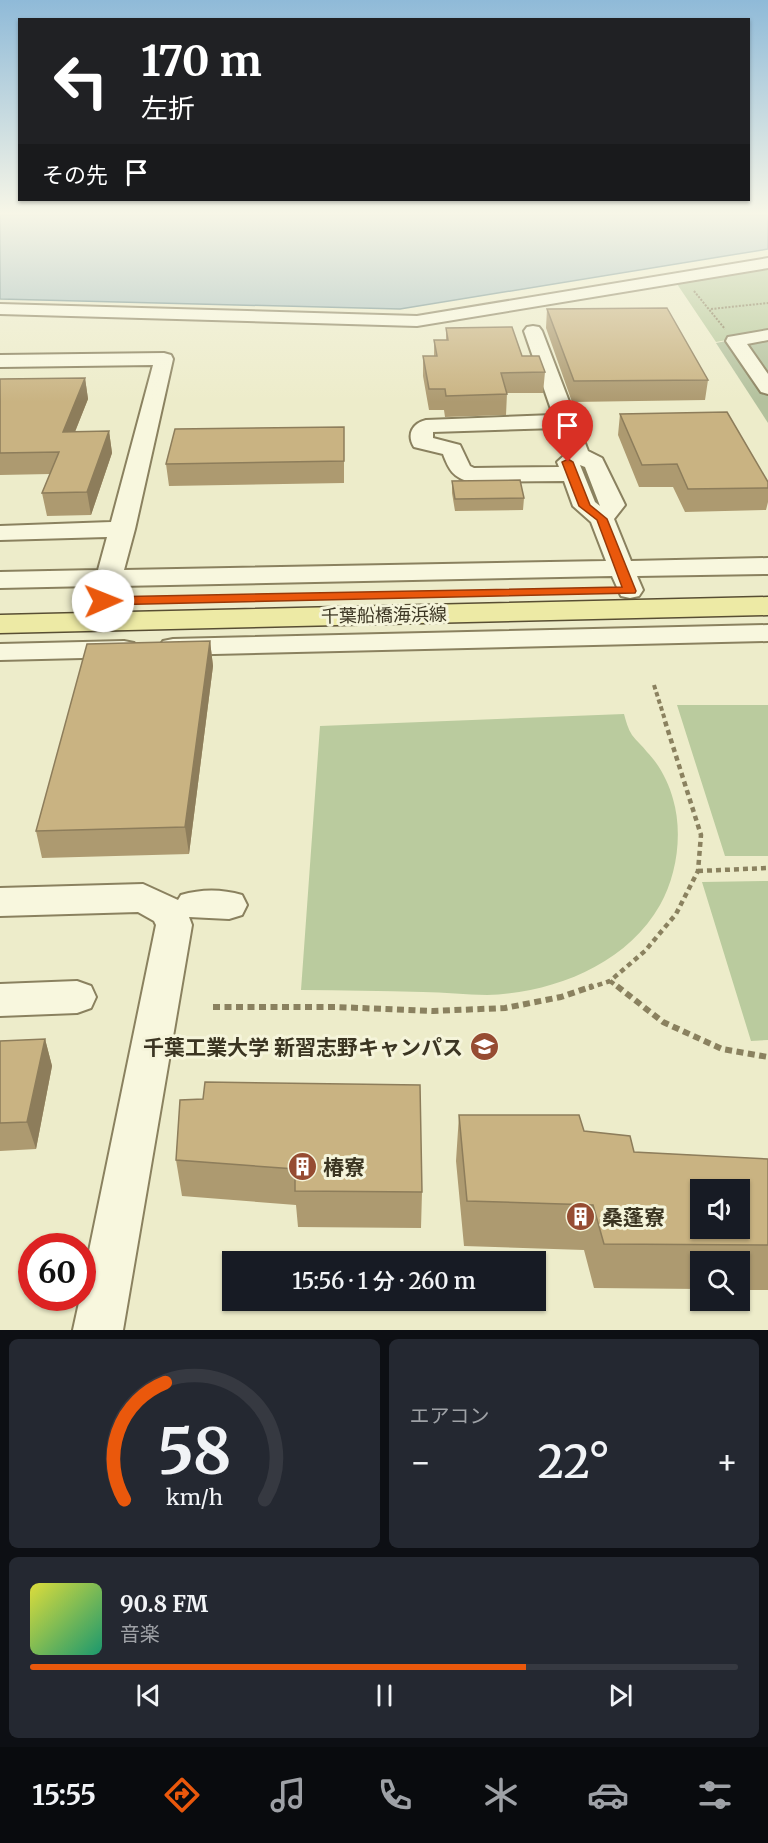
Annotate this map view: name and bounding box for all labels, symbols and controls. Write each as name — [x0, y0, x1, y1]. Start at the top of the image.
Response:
text: 170 m — [141, 35, 262, 87]
icon: left — [42, 42, 120, 120]
text: 左折 — [141, 91, 195, 125]
icon: arrive — [120, 156, 153, 189]
text: その先 — [42, 161, 108, 189]
pin — [542, 400, 593, 462]
icon: arrive — [551, 409, 584, 442]
position arrow — [71, 569, 135, 633]
street label: 千葉船橋海浜線 — [321, 602, 447, 628]
school or university icon: 千葉工業大学 新習志野キャンパス — [468, 1031, 500, 1063]
place label: 千葉工業大学 新習志野キャンパス — [143, 1034, 463, 1061]
building icon: 椿寮 — [286, 1151, 318, 1183]
place label: 椿寮 — [323, 1154, 365, 1181]
map controls — [690, 1179, 750, 1311]
button: sound — [690, 1179, 750, 1239]
building icon: 桑蓬寮 — [565, 1201, 597, 1233]
place label: 桑蓬寮 — [602, 1204, 665, 1231]
speed limit sign: 60 — [18, 1233, 96, 1311]
button: search — [690, 1251, 750, 1311]
text: 15:56 · 1 分 · 260 m — [292, 1267, 476, 1295]
text: エアコン — [410, 1403, 490, 1428]
text: 58 — [157, 1413, 231, 1491]
text: 22° — [538, 1434, 610, 1490]
text: − — [410, 1442, 432, 1483]
text: + — [716, 1442, 738, 1483]
text: km/h — [166, 1485, 223, 1512]
text: 90.8 FM — [120, 1590, 208, 1618]
text: 音楽 — [120, 1621, 160, 1646]
icon: previous — [132, 1679, 165, 1712]
icon: pause — [368, 1679, 401, 1712]
icon: next — [604, 1679, 637, 1712]
icon: directions — [161, 1774, 203, 1816]
icon: music — [267, 1774, 309, 1816]
icon: phone — [374, 1774, 416, 1816]
icon: climate — [480, 1774, 522, 1816]
icon: car — [587, 1774, 629, 1816]
icon: filters — [694, 1774, 736, 1816]
text: 15:55 — [32, 1778, 96, 1812]

